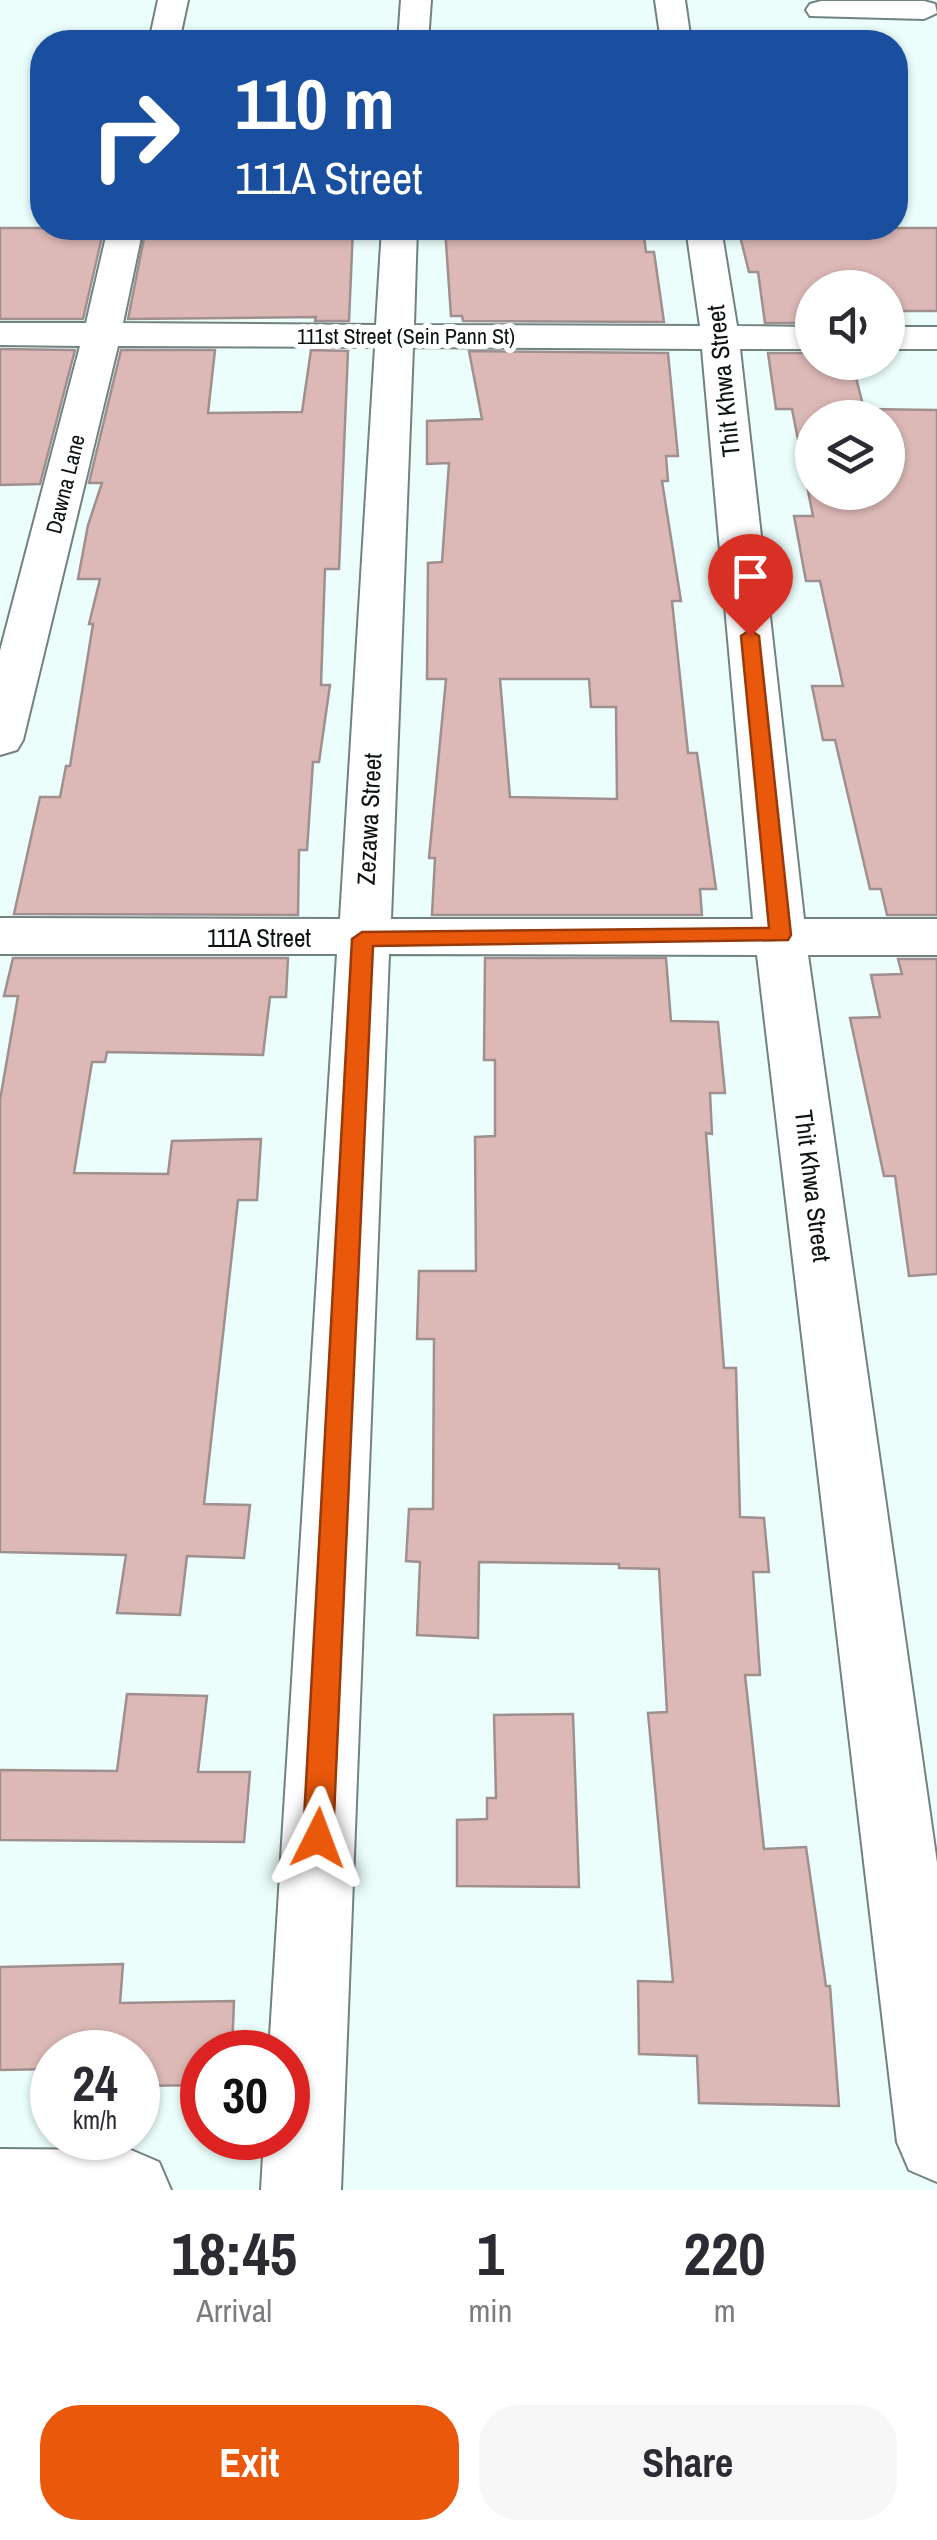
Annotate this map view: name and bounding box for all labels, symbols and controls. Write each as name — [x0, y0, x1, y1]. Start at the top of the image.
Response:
text: 110 m — [235, 57, 395, 151]
icon: right — [70, 70, 200, 200]
text: 111A Street — [235, 147, 422, 208]
map controls — [795, 270, 905, 510]
button: sound — [795, 270, 905, 380]
street label: Thit Khwa Street — [698, 303, 748, 459]
street label: 111st Street (Sein Pann St) — [297, 321, 515, 351]
button: layers — [795, 400, 905, 510]
street label: Dawna Lane — [38, 431, 92, 537]
pin — [708, 534, 793, 637]
icon: arrive — [723, 549, 778, 604]
street label: Zezawa Street — [349, 752, 389, 886]
street label: 111A Street — [207, 921, 311, 955]
street label: Thit Khwa Street — [787, 1108, 839, 1264]
position arrow — [266, 1786, 370, 1890]
speed limit sign: 30 — [180, 2030, 310, 2160]
text: 24 — [72, 2049, 118, 2117]
text: km/h — [73, 2103, 117, 2137]
text: 18:45 — [171, 2213, 297, 2294]
text: 1 — [477, 2213, 504, 2294]
text: 220 — [684, 2213, 766, 2294]
text: Arrival — [196, 2289, 272, 2332]
text: min — [468, 2289, 512, 2332]
text: m — [714, 2289, 736, 2332]
button: Exit — [40, 2405, 459, 2520]
button: Share — [479, 2405, 897, 2520]

